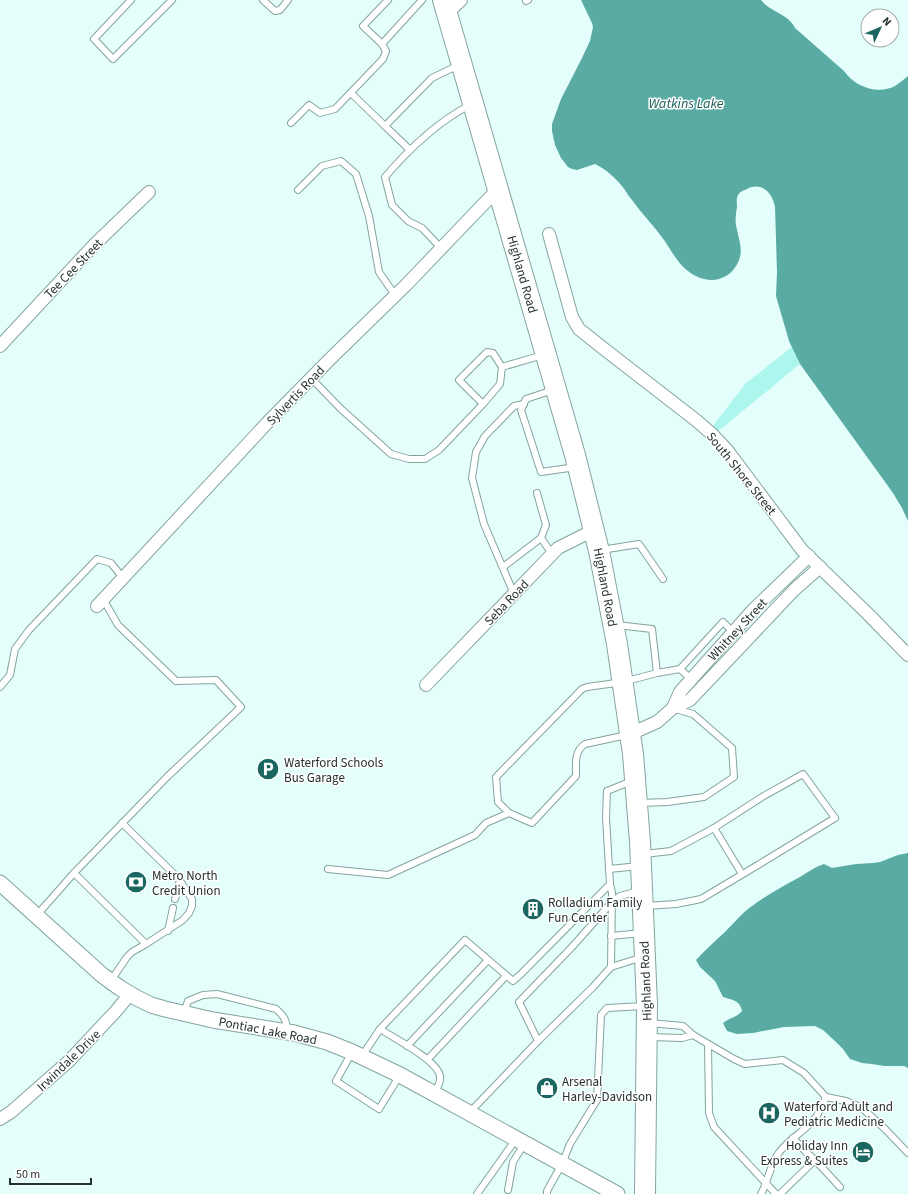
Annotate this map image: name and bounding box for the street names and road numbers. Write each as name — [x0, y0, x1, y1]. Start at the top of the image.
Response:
street label: Highland Road — [502, 233, 542, 315]
street label: Tee Cee Street — [40, 234, 107, 303]
street label: Sylvertis Road — [263, 362, 329, 430]
street label: South Shore Street — [702, 428, 781, 519]
street label: Highland Road — [589, 546, 621, 628]
street label: Seba Road — [480, 576, 533, 630]
street label: Whitney Street — [704, 594, 772, 665]
street label: Highland Road — [636, 941, 656, 1021]
street label: Pontiac Lake Road — [217, 1013, 319, 1049]
street label: Irwindale Drive — [33, 1026, 104, 1096]

